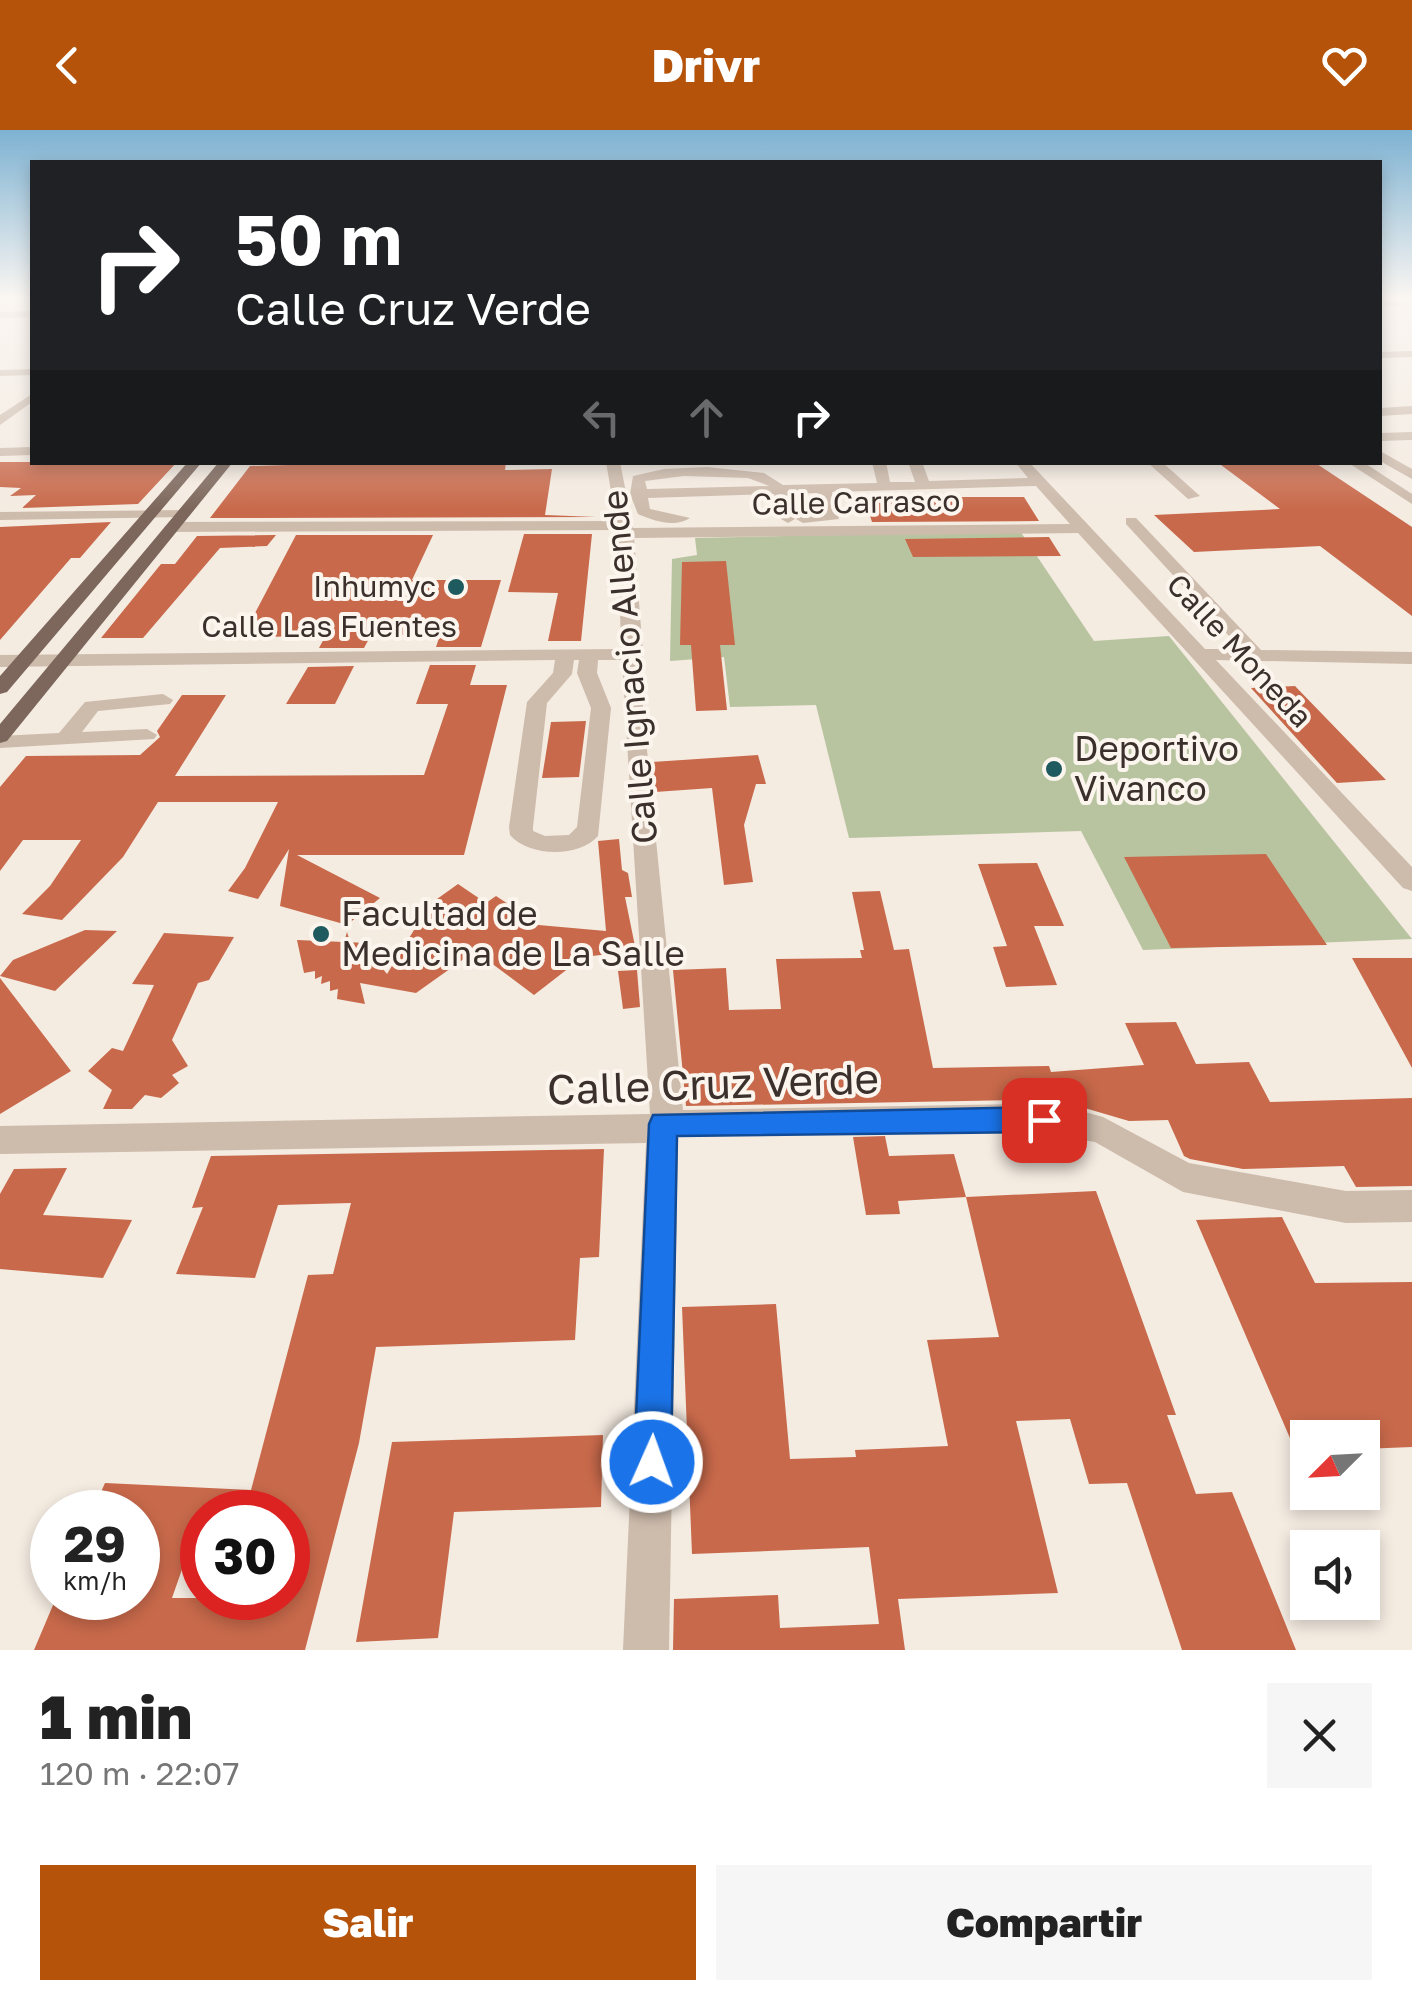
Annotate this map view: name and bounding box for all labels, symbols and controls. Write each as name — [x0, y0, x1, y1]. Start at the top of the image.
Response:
icon: back — [40, 38, 95, 93]
text: Drivr — [652, 38, 760, 92]
icon: heart — [1317, 38, 1372, 93]
text: 50 m — [235, 196, 402, 280]
icon: right — [70, 200, 200, 330]
text: Calle Cruz Verde — [235, 281, 591, 335]
icon: left — [574, 390, 629, 445]
icon: ahead — [679, 390, 734, 445]
icon: right — [784, 390, 839, 445]
street label: Calle Carrasco — [751, 482, 961, 522]
street label: Calle Ignacio Allende — [593, 488, 665, 846]
street label: Calle Moneda — [1160, 566, 1320, 734]
place label: Inhumyc — [313, 568, 436, 604]
marker: Inhumyc — [445, 576, 467, 598]
street label: Calle Las Fuentes — [201, 608, 457, 644]
place label: Deportivo Vivanco — [1074, 727, 1239, 809]
marker: Deportivo Vivanco — [1043, 758, 1065, 780]
place label: Facultad de Medicina de La Salle — [341, 892, 685, 974]
marker: Facultad de Medicina de La Salle — [310, 923, 332, 945]
street label: Calle Cruz Verde — [546, 1052, 880, 1114]
pin — [1002, 1078, 1087, 1163]
icon: arrive — [1017, 1093, 1072, 1148]
position arrow — [600, 1410, 704, 1514]
north arrow — [1290, 1420, 1380, 1510]
map controls — [1290, 1420, 1380, 1620]
speed limit sign: 30 — [180, 1490, 310, 1620]
text: 29 — [64, 1513, 126, 1573]
button: sound — [1290, 1530, 1380, 1620]
text: km/h — [63, 1565, 127, 1596]
text: 1 min — [40, 1680, 192, 1752]
button: close — [1267, 1683, 1372, 1788]
text: 120 m · 22:07 — [40, 1754, 239, 1792]
button: Salir — [40, 1865, 696, 1980]
button: Compartir — [716, 1865, 1372, 1980]

